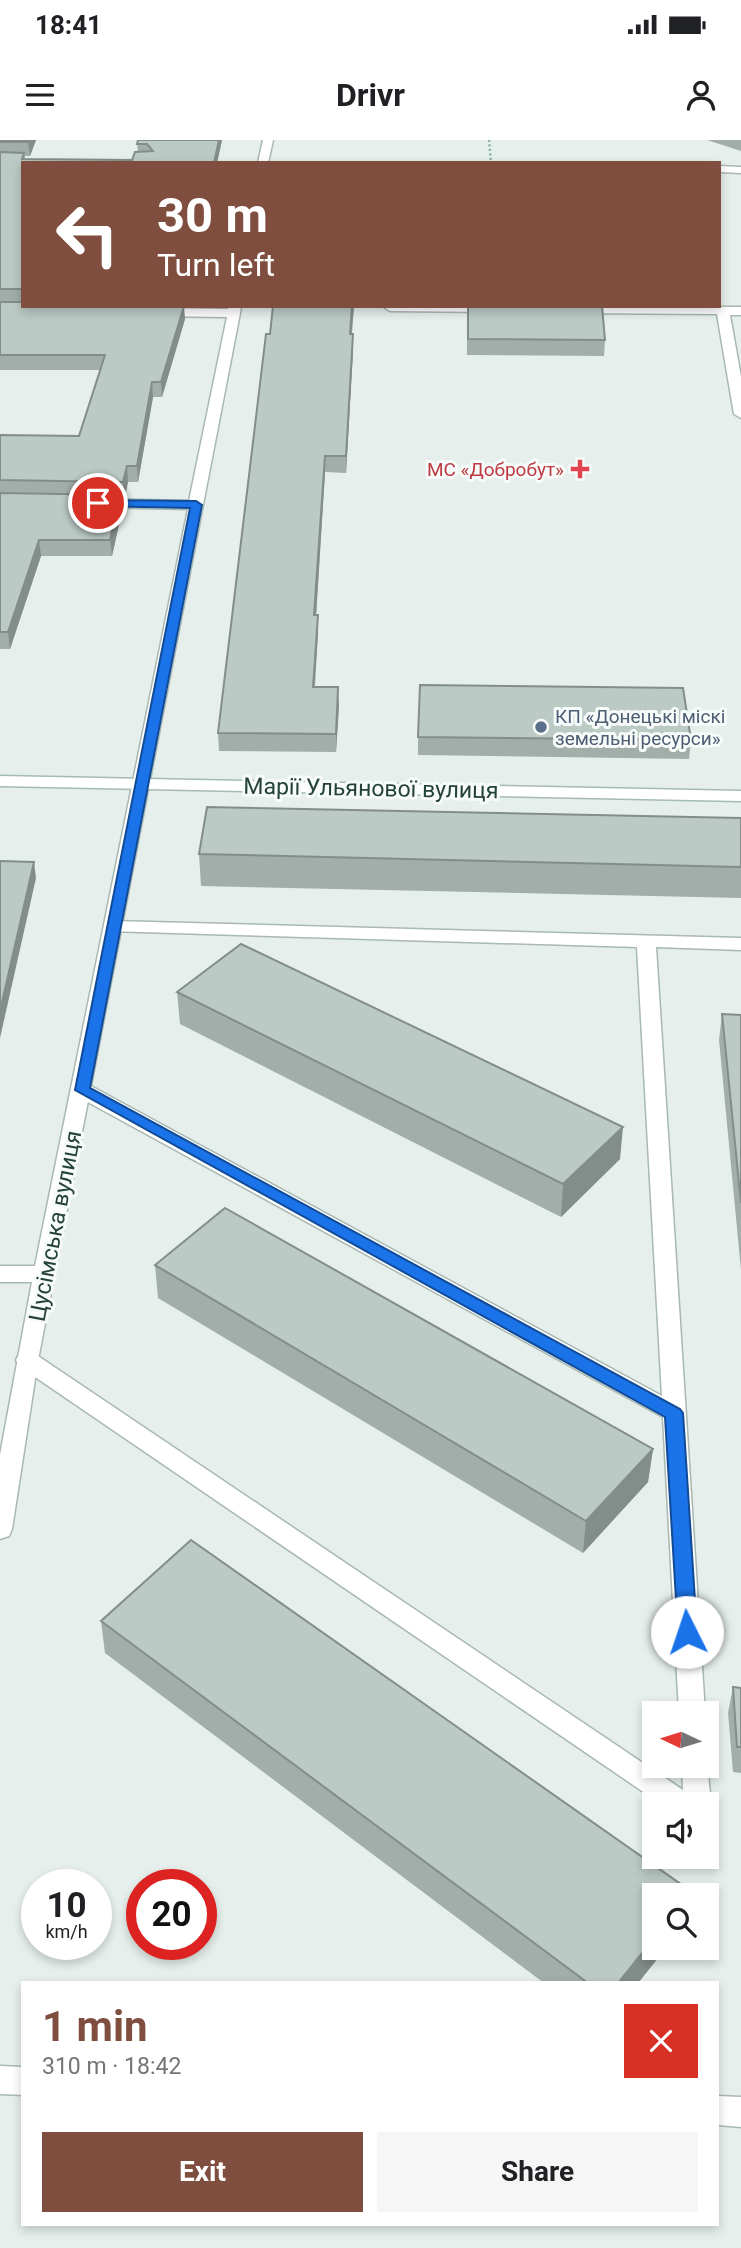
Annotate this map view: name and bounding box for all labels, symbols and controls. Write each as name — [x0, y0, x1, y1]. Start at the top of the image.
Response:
text: 18:41 — [35, 10, 102, 40]
icon: menu — [21, 76, 59, 114]
text: Drivr — [336, 76, 405, 114]
icon: person — [682, 76, 720, 114]
text: 30 m — [157, 187, 268, 244]
icon: left — [42, 189, 133, 280]
text: Turn left — [157, 246, 275, 284]
place label: МС «Добробут» — [427, 458, 564, 481]
marker: МС «Добробут» — [570, 459, 590, 479]
pin — [68, 473, 128, 533]
icon: arrive — [79, 484, 117, 522]
place label: КП «Донецькі міскі земельні ресурси» — [555, 705, 725, 750]
marker: КП «Донецькі міскі земельні ресурси» — [533, 719, 549, 735]
street label: Марії Ульянової вулиця — [243, 773, 499, 804]
street label: Цусімська вулиця — [24, 1128, 87, 1324]
position arrow — [650, 1595, 724, 1669]
north arrow — [642, 1701, 719, 1778]
map controls — [642, 1701, 719, 1960]
button: sound — [642, 1792, 719, 1869]
speed limit sign: 20 — [126, 1869, 217, 1960]
button: search — [642, 1883, 719, 1960]
text: 10 — [46, 1885, 87, 1926]
text: km/h — [45, 1921, 88, 1942]
text: 1 min — [42, 2002, 148, 2051]
button: close — [624, 2004, 698, 2078]
text: 310 m · 18:42 — [42, 2053, 181, 2080]
button: Exit — [42, 2132, 363, 2212]
button: Share — [377, 2132, 698, 2212]

